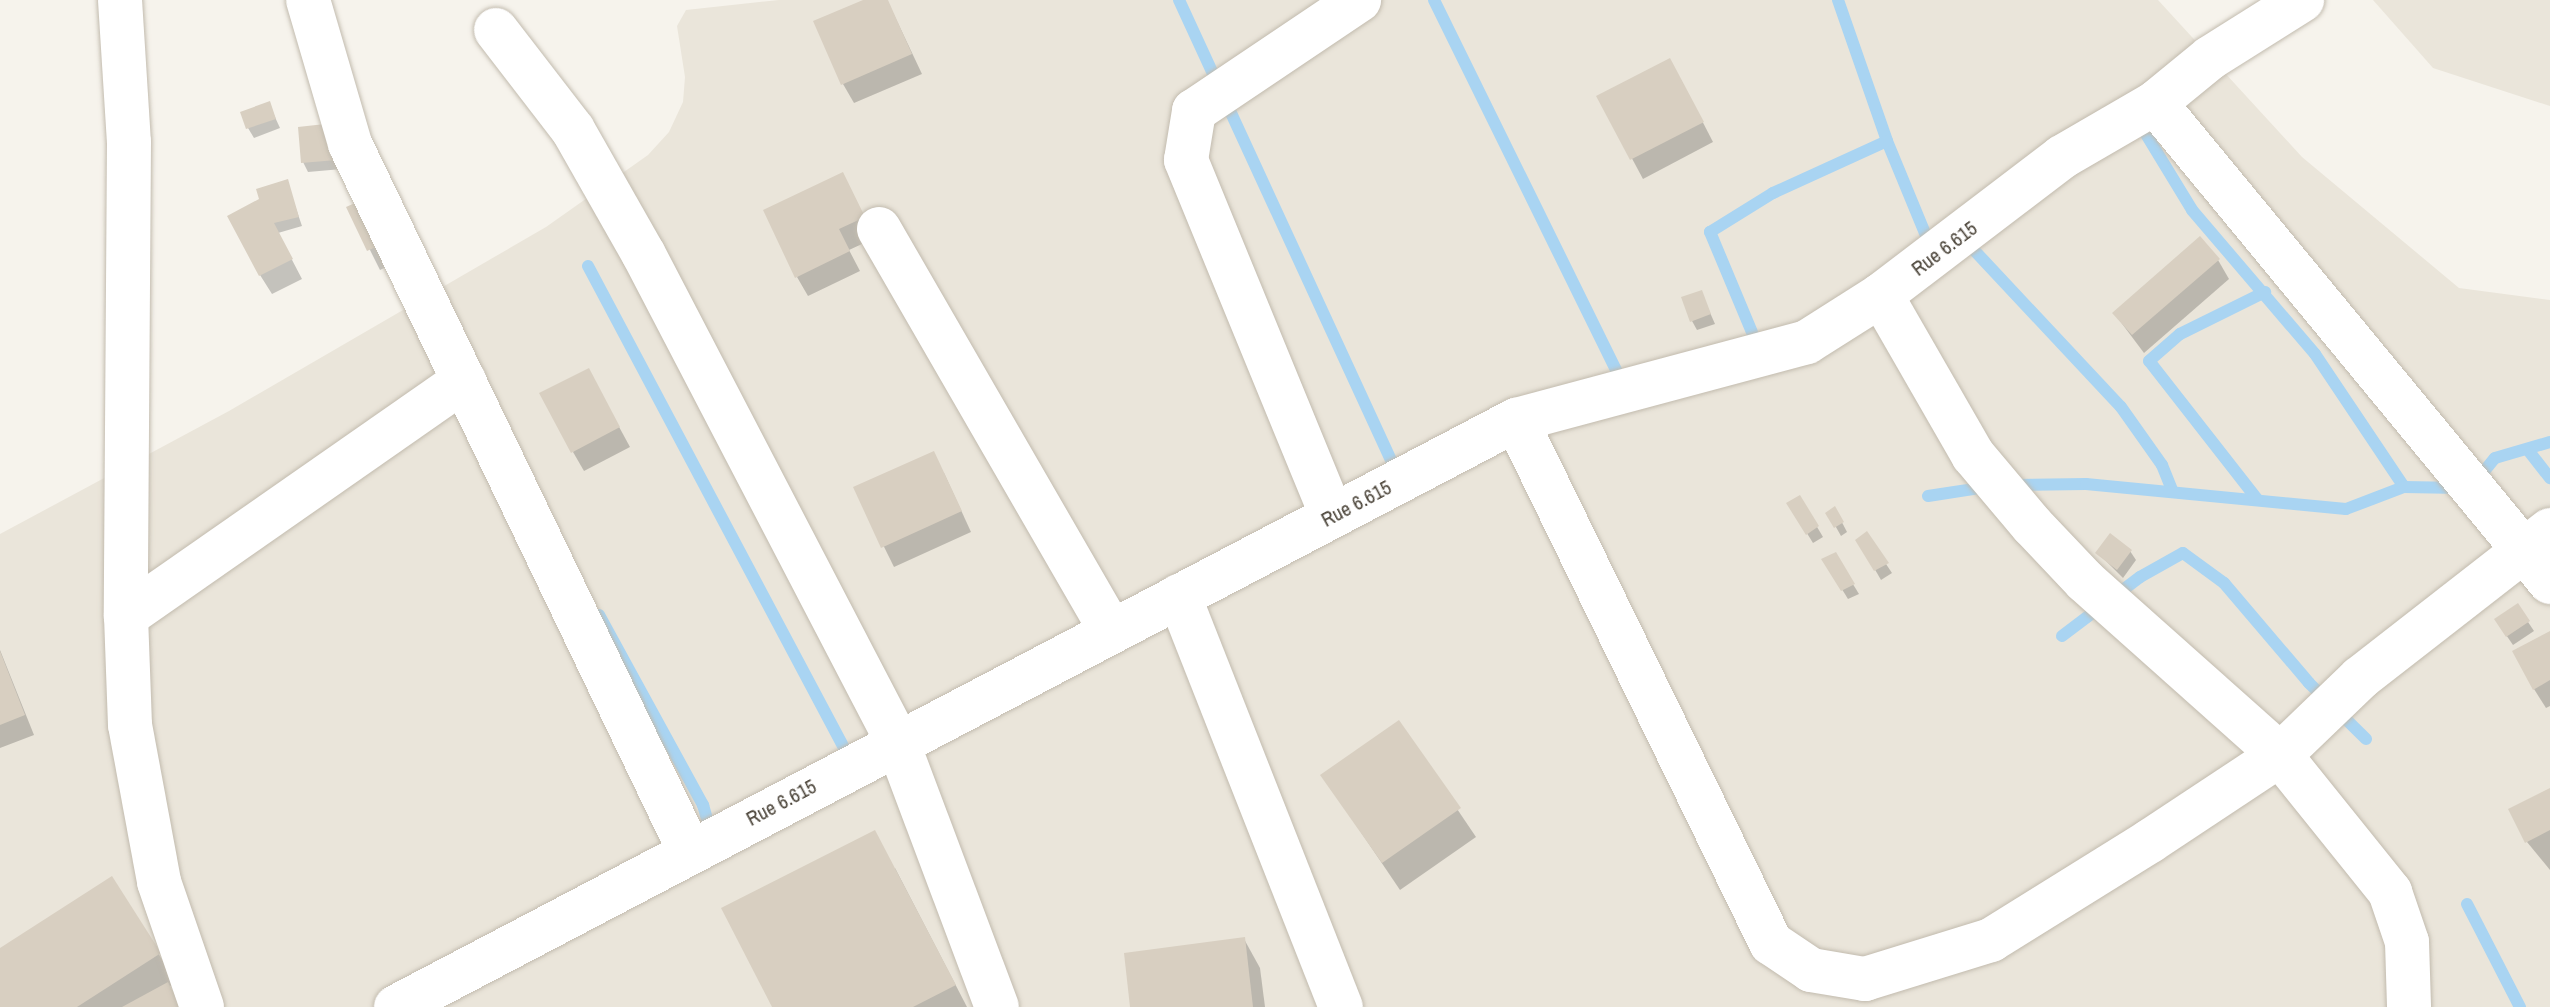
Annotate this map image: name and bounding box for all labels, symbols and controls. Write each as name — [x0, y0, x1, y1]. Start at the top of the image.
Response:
street label: Rue 6.615 — [1907, 216, 1981, 280]
street label: Rue 6.615 — [1317, 475, 1395, 531]
street label: Rue 6.615 — [742, 774, 820, 830]

